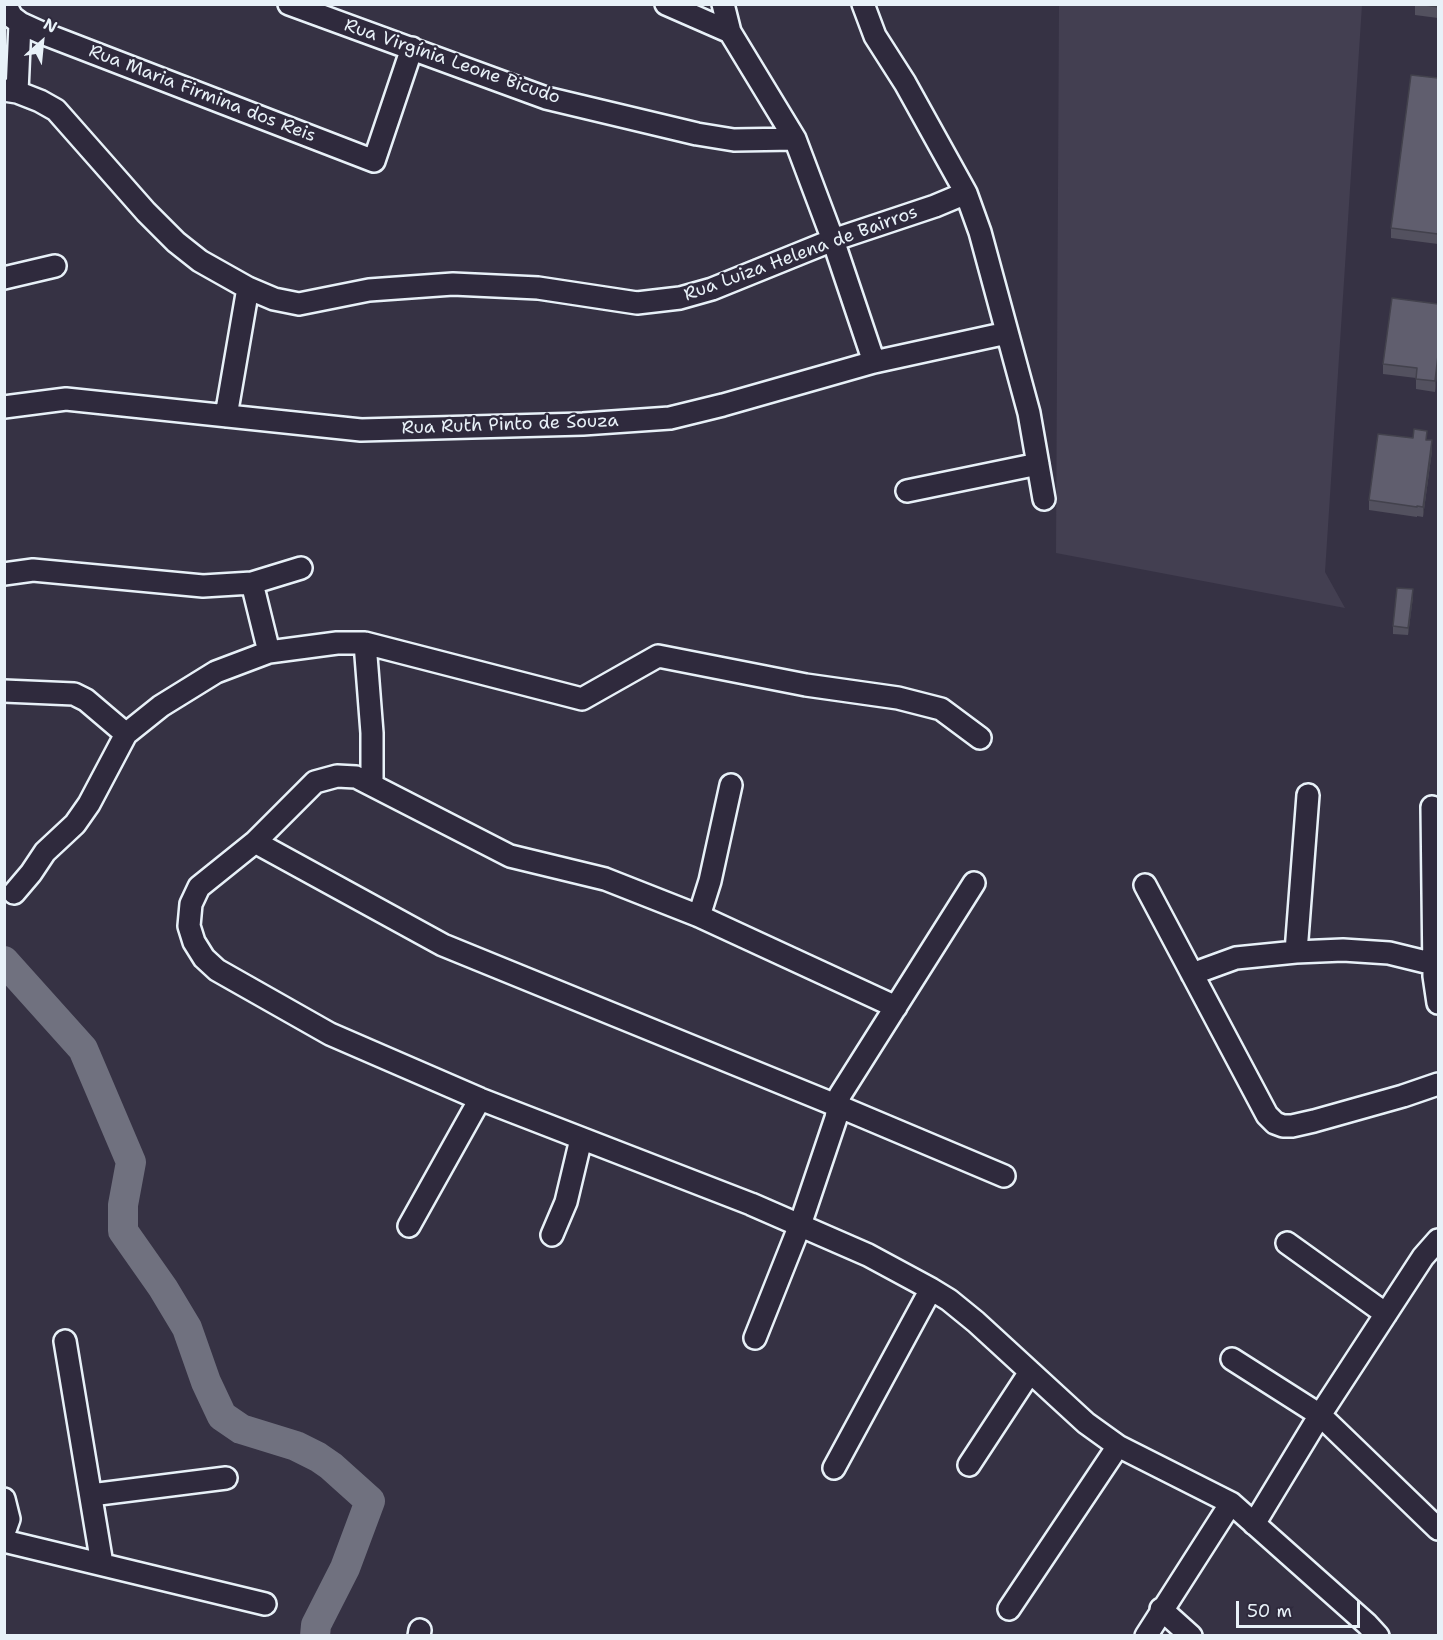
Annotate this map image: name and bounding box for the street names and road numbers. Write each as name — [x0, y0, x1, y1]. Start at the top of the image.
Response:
street label: Rua Virgínia Leone Bicudo — [341, 15, 563, 109]
street label: Rua Maria Firmina dos Reis — [85, 41, 319, 147]
street label: Rua Luiza Helena de Bairros — [681, 202, 921, 306]
street label: Rua Ruth Pinto de Souza — [401, 410, 619, 440]

